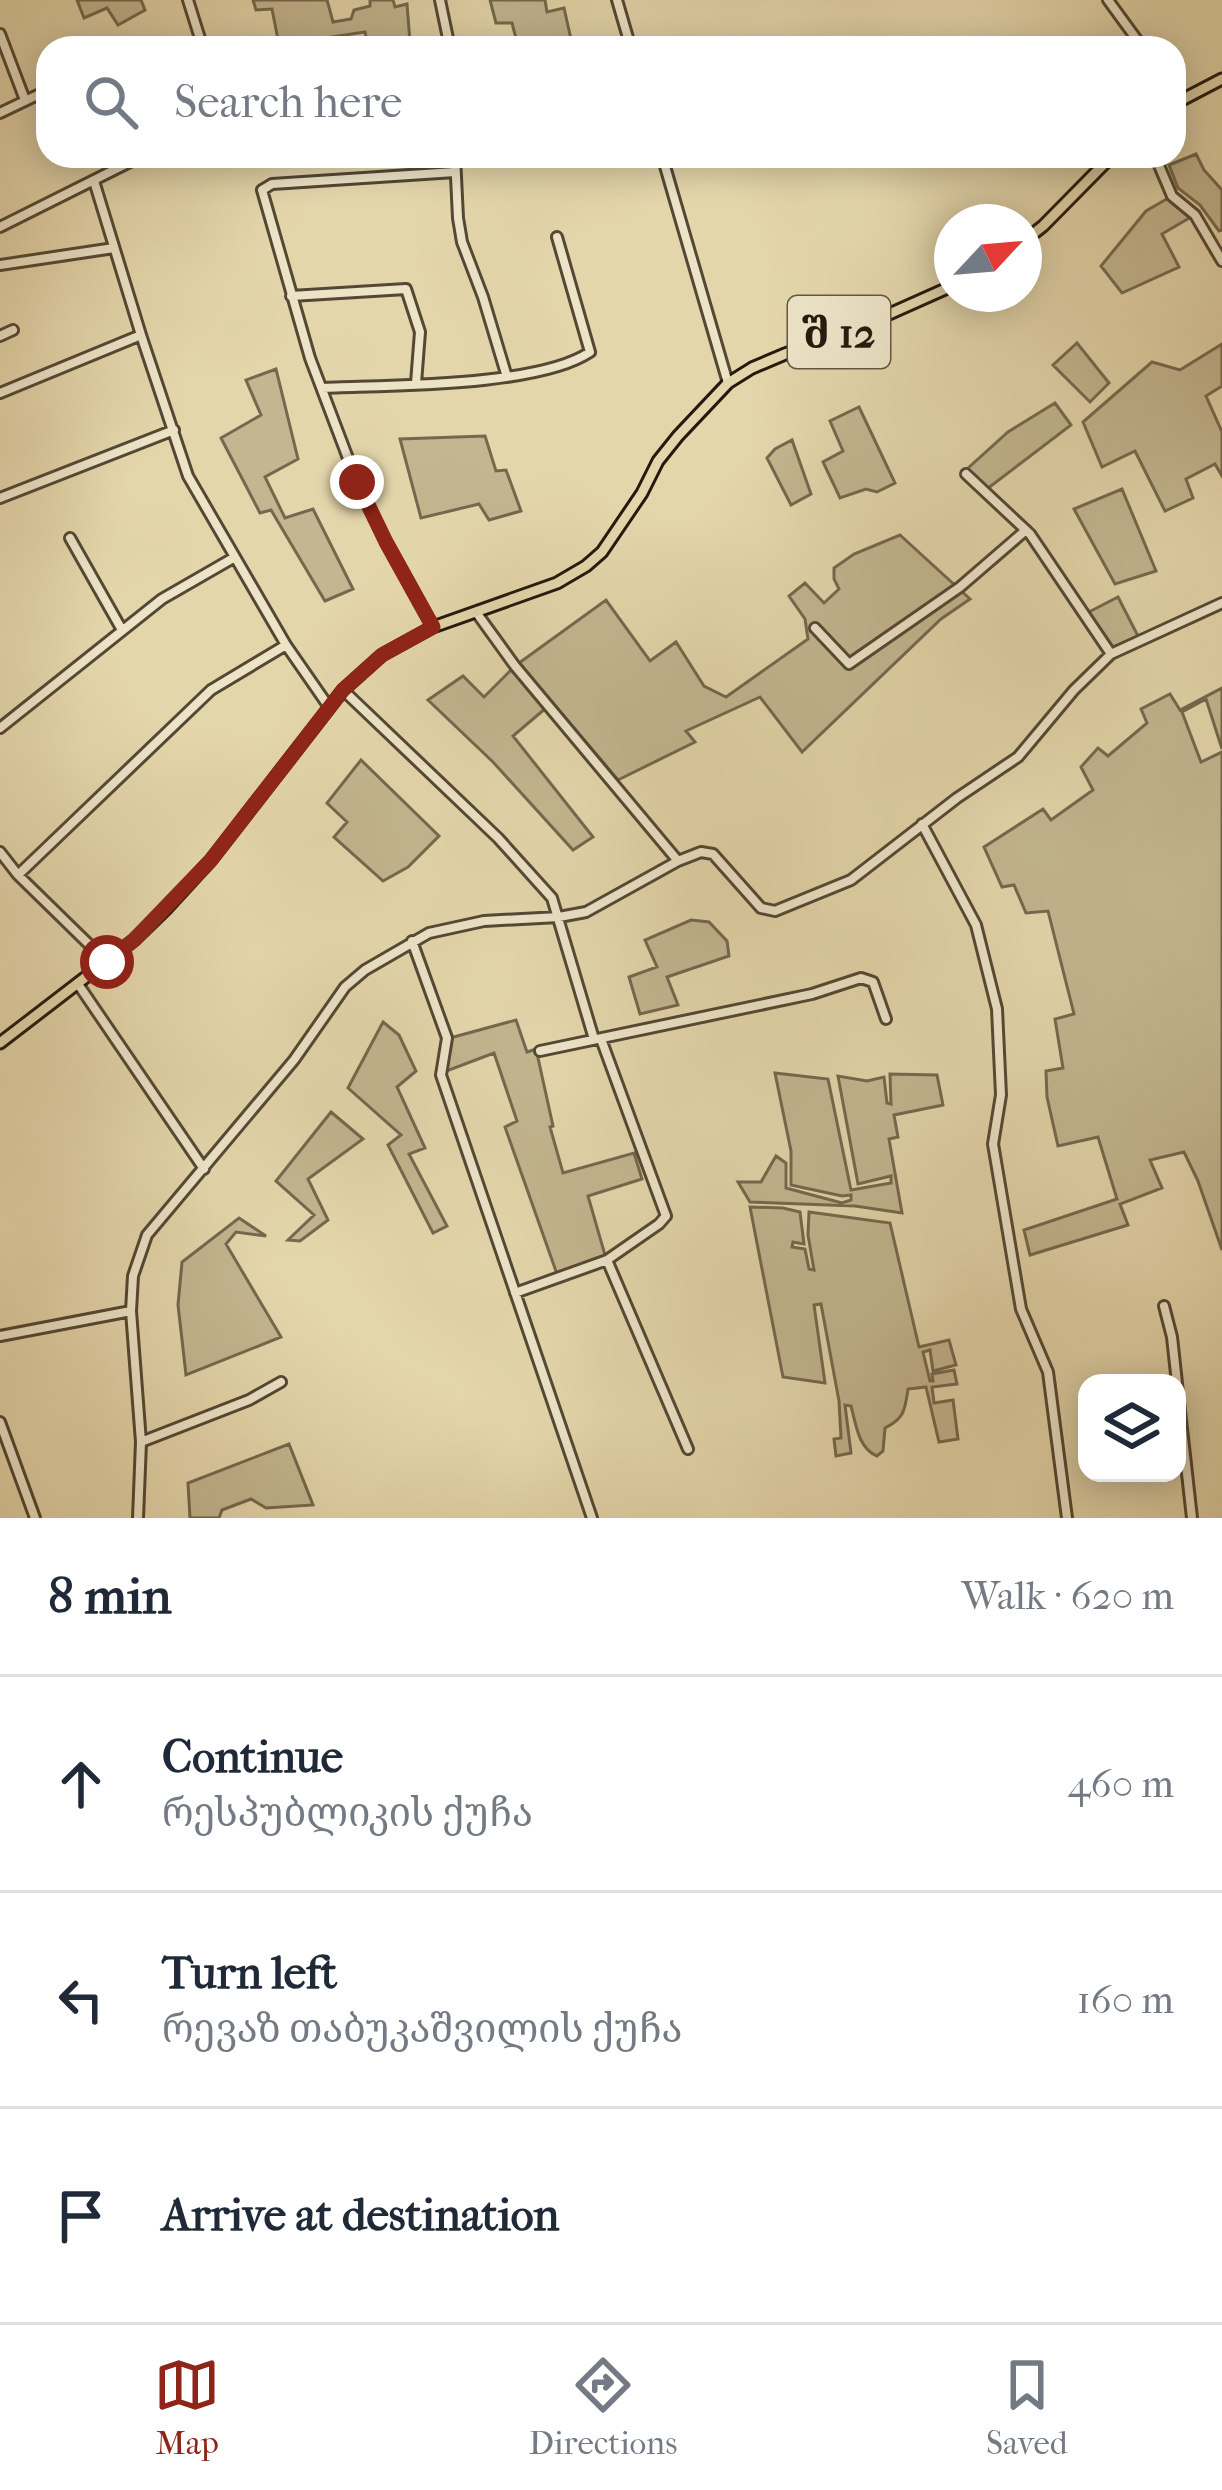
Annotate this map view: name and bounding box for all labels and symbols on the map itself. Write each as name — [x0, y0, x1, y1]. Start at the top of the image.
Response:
north arrow — [934, 204, 1042, 312]
road number: შ 12 — [788, 296, 890, 368]
route end — [330, 455, 384, 509]
route start — [80, 935, 134, 989]

